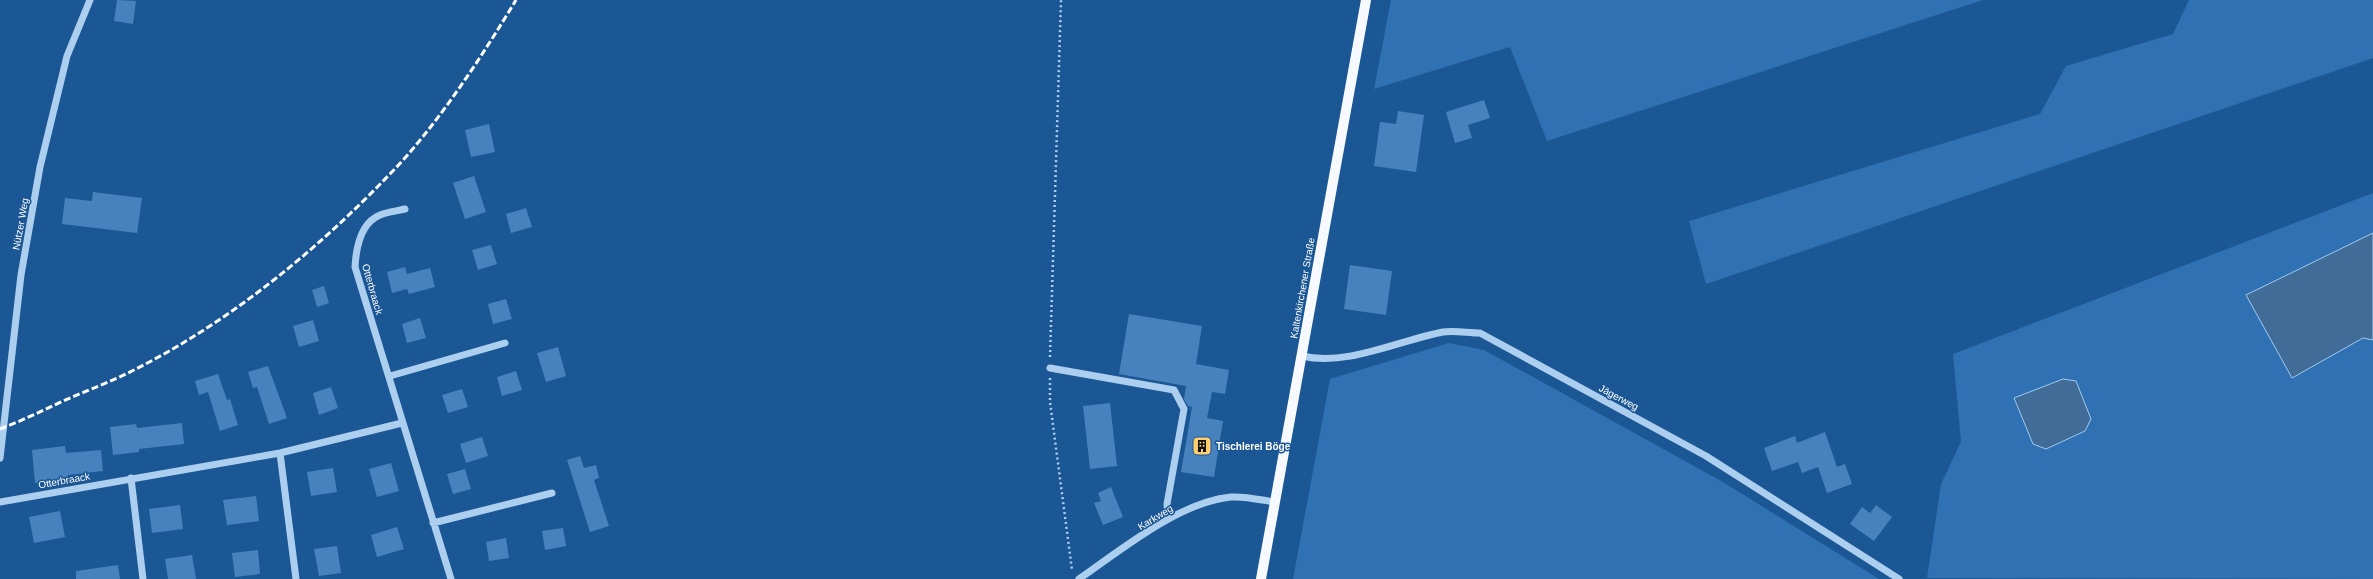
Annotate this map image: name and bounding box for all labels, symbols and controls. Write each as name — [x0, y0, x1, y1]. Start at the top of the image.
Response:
street label: Nützer Weg — [11, 197, 30, 251]
street label: Kaltenkirchener Straße — [1288, 236, 1317, 339]
street label: Otterbraack — [360, 263, 385, 317]
street label: Jägerweg — [1597, 382, 1640, 412]
building icon: Tischlerei Böge — [1191, 435, 1213, 457]
place label: Tischlerei Böge — [1216, 441, 1291, 452]
street label: Otterbraack — [37, 470, 92, 490]
street label: Karkweg — [1136, 503, 1175, 532]

